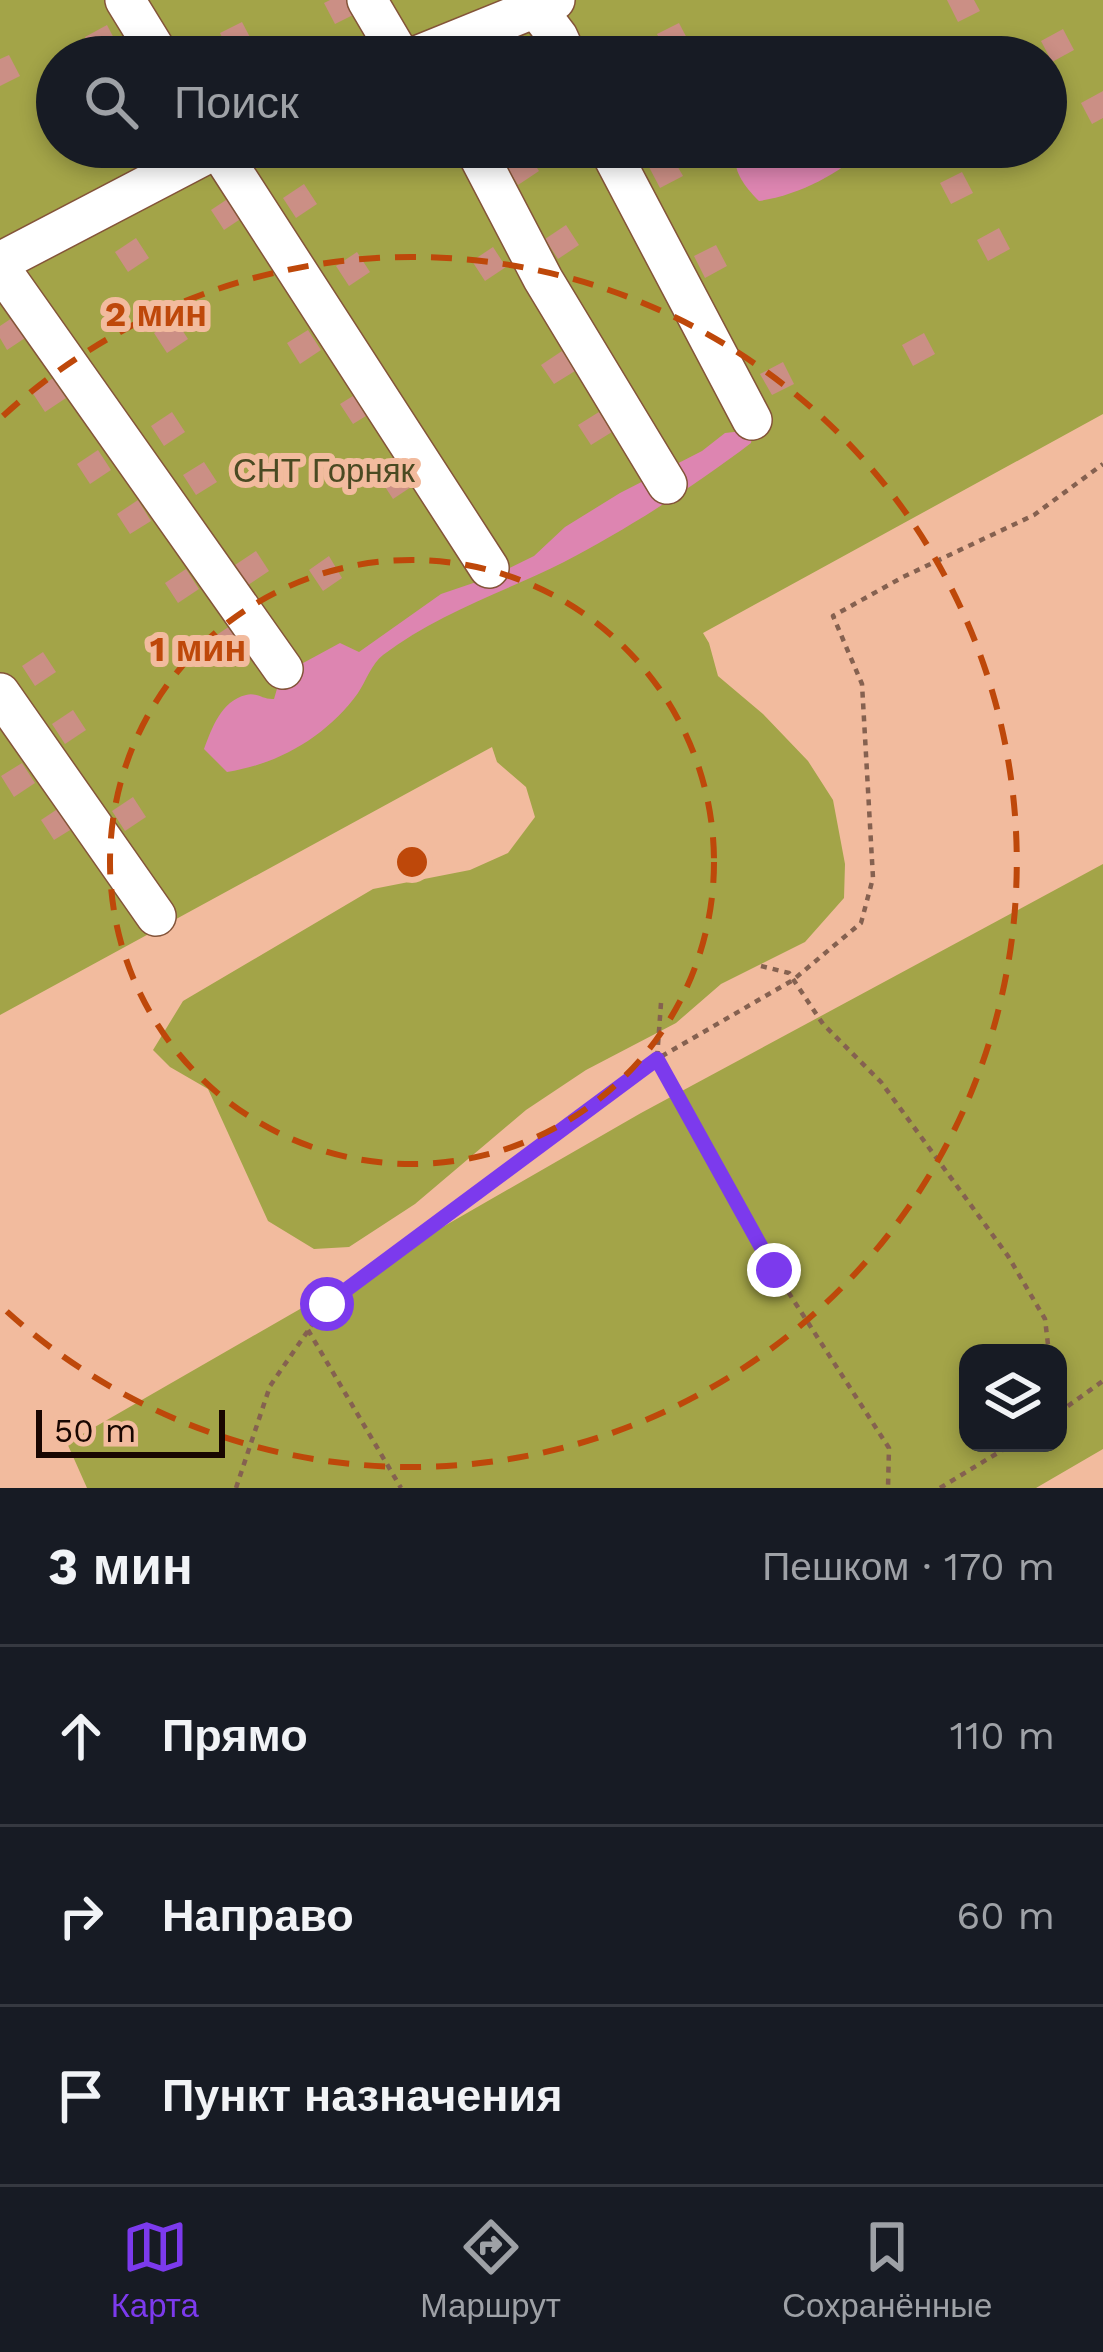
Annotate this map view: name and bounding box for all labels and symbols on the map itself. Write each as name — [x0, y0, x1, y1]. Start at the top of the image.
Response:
text: 2 мин — [105, 293, 207, 335]
park label: СНТ Горняк — [233, 451, 416, 490]
text: 1 мин — [150, 628, 246, 670]
centre of rings — [391, 841, 433, 883]
route end — [747, 1243, 801, 1297]
route start — [300, 1277, 354, 1331]
scale bar — [36, 1404, 225, 1457]

